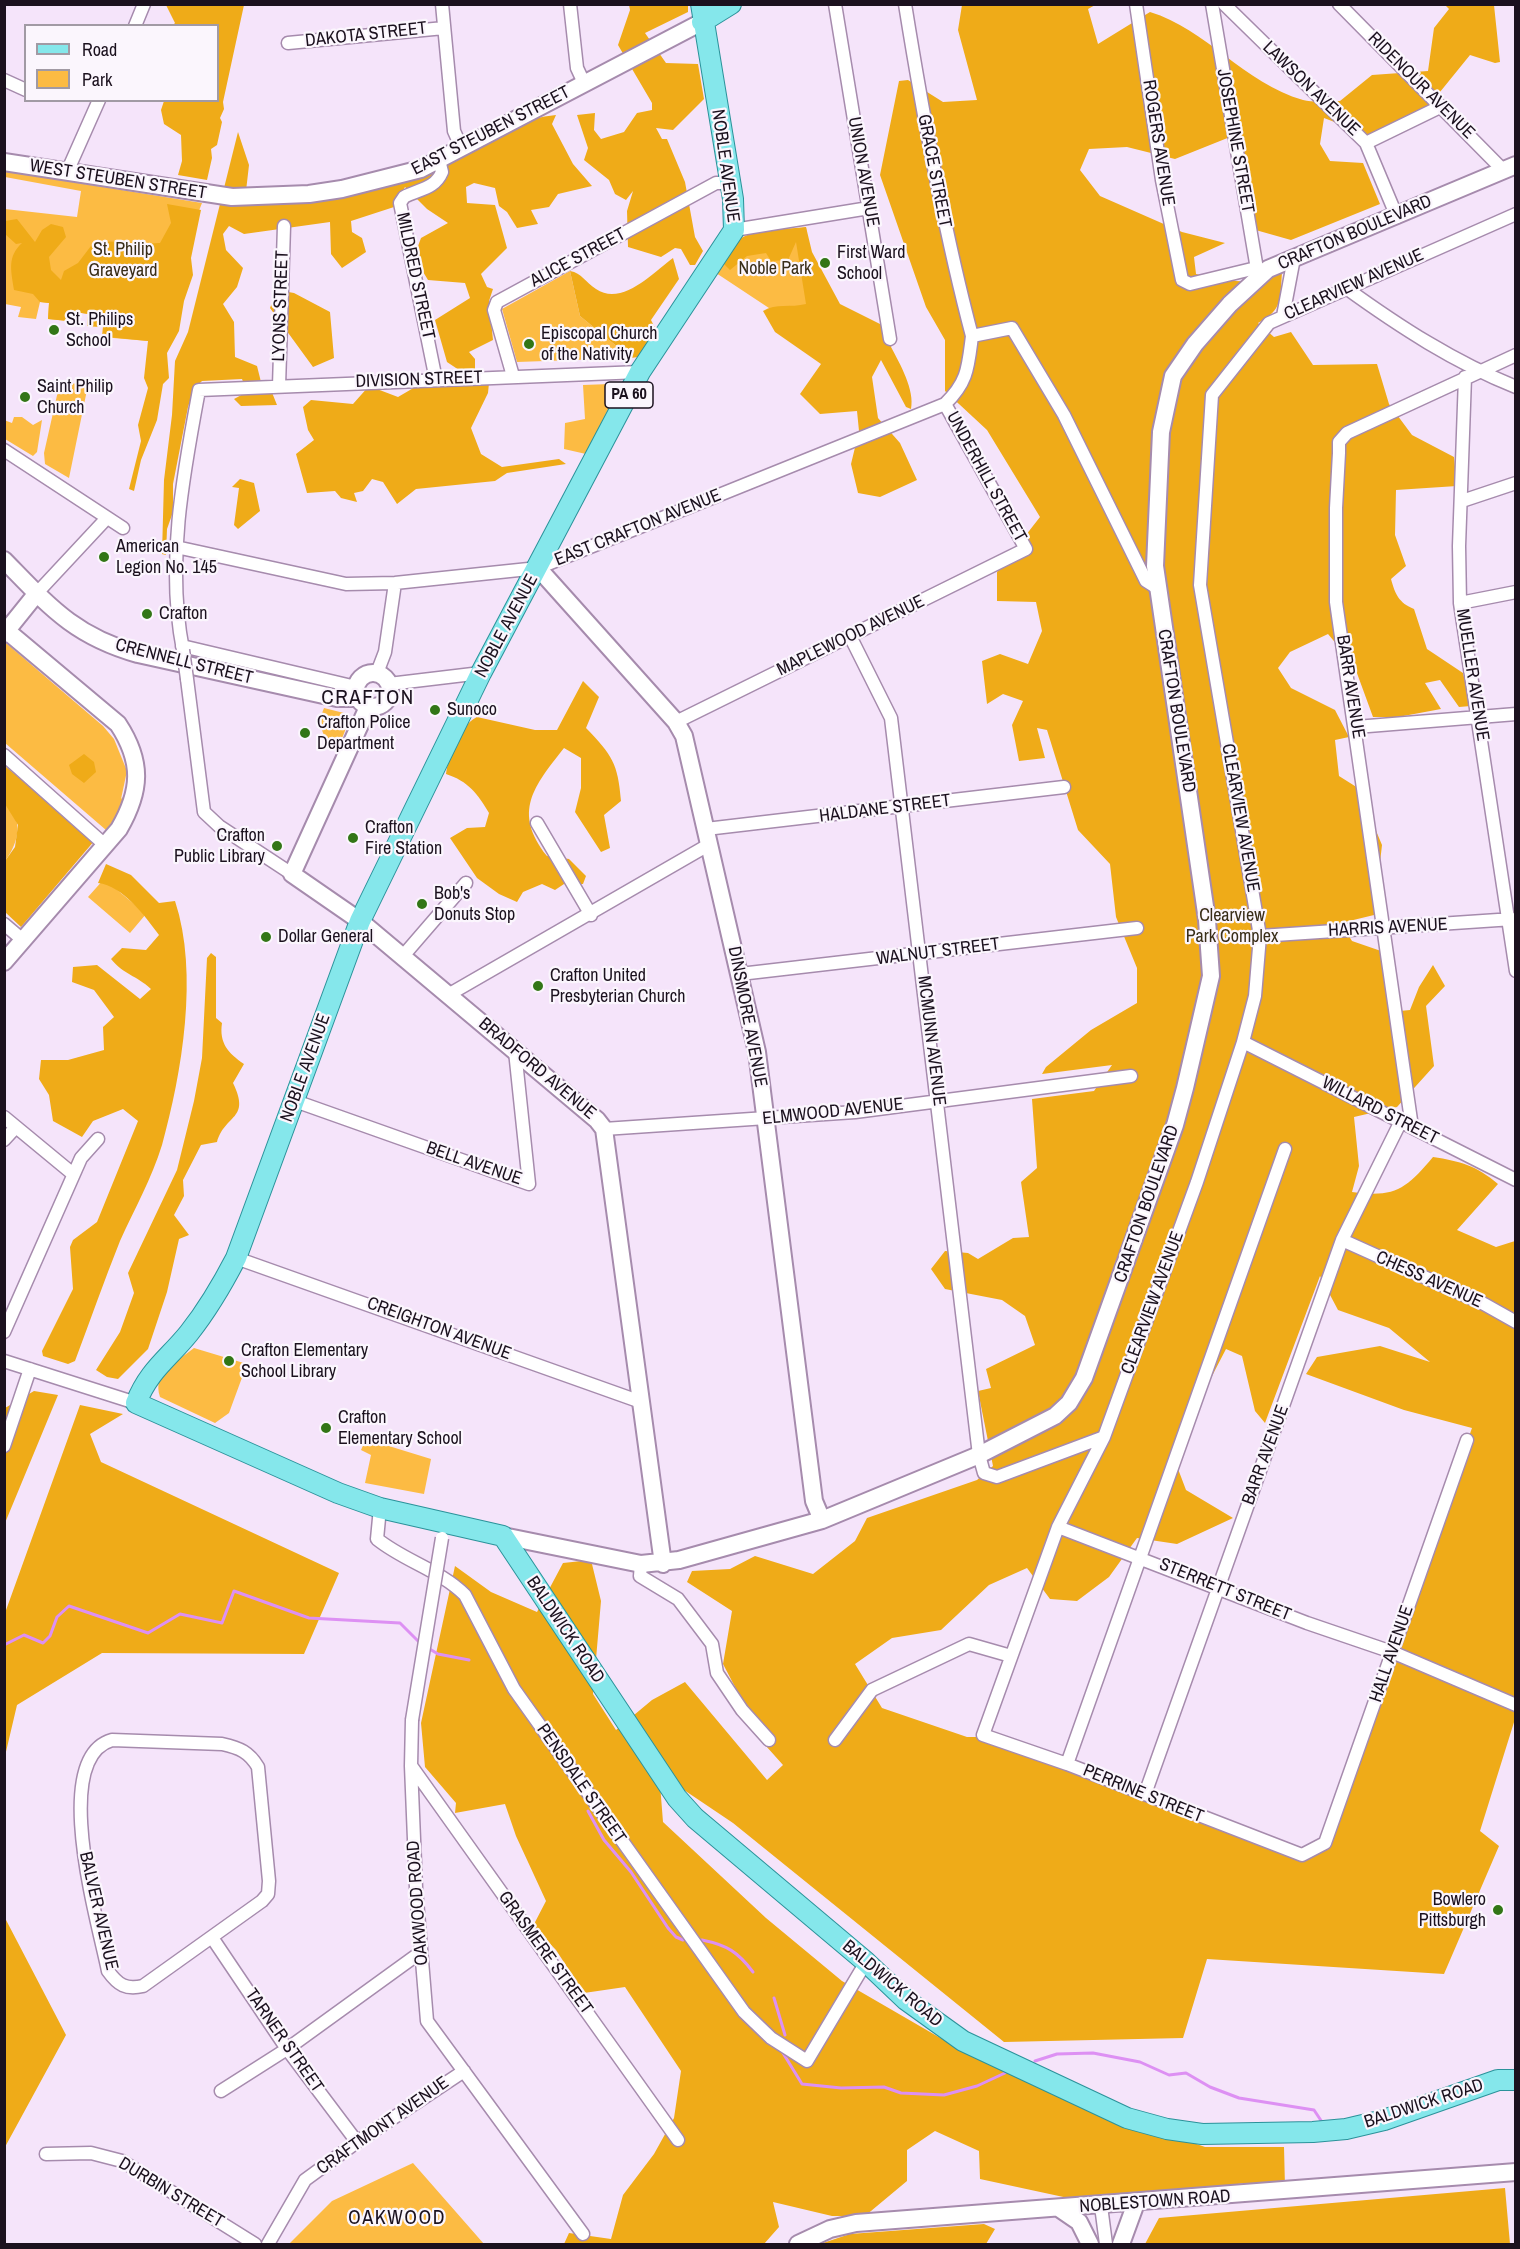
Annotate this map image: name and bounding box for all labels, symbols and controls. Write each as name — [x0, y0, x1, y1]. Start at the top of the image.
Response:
street label: DAKOTA STREET — [304, 18, 428, 52]
legend — [24, 24, 219, 102]
street label: RIDENOUR AVENUE — [1363, 28, 1479, 144]
text: Road — [82, 37, 117, 62]
street label: LAWSON AVENUE — [1258, 37, 1364, 141]
text: Park — [82, 67, 112, 92]
street label: JOSEPHINE STREET — [1212, 67, 1258, 215]
street label: ROGERS AVENUE — [1137, 78, 1179, 208]
street label: EAST STEUBEN STREET — [408, 82, 574, 180]
street label: NOBLE AVENUE — [706, 108, 744, 224]
street label: GRACE STREET — [912, 113, 956, 229]
street label: UNION AVENUE — [843, 115, 883, 229]
street label: WEST STEUBEN STREET — [28, 155, 208, 205]
street label: CRAFTON BOULEVARD — [1275, 191, 1435, 275]
street label: MILDRED STREET — [391, 211, 439, 341]
street label: ALICE STREET — [527, 224, 629, 292]
park label: St. Philip Graveyard — [89, 239, 157, 282]
place label: First Ward School — [837, 242, 905, 284]
street label: CLEARVIEW AVENUE — [1281, 245, 1427, 325]
street label: LYONS STREET — [268, 250, 294, 362]
marker: First Ward School — [818, 256, 832, 270]
park label: Noble Park — [738, 258, 812, 280]
place label: St. Philips School — [66, 309, 133, 352]
marker: St. Philips School — [47, 323, 61, 337]
place label: Episcopal Church of the Nativity — [541, 323, 657, 366]
marker: Episcopal Church of the Nativity — [522, 337, 536, 351]
street label: DIVISION STREET — [355, 367, 483, 393]
place label: Saint Philip Church — [37, 376, 113, 418]
road number: PA 60 — [605, 382, 653, 408]
marker: Saint Philip Church — [18, 390, 32, 404]
street label: UNDERHILL STREET — [941, 408, 1031, 546]
street label: EAST CRAFTON AVENUE — [552, 485, 724, 571]
place label: American Legion No. 145 — [116, 536, 217, 578]
marker: American Legion No. 145 — [97, 550, 111, 564]
street label: NOBLE AVENUE — [471, 571, 543, 681]
street label: MAPLEWOOD AVENUE — [774, 591, 928, 681]
place label: Crafton — [159, 603, 207, 625]
marker: Crafton — [140, 607, 154, 621]
street label: MUELLER AVENUE — [1451, 607, 1493, 743]
street label: CRAFTON BOULEVARD — [1152, 628, 1200, 794]
street label: CRENNELL STREET — [113, 634, 255, 690]
street label: BARR AVENUE — [1331, 634, 1369, 740]
district label: CRAFTON — [321, 685, 415, 711]
place label: Sunoco — [447, 699, 497, 721]
marker: Sunoco — [428, 703, 442, 717]
place label: Crafton Police Department — [317, 712, 411, 754]
marker: Crafton Police Department — [298, 726, 312, 740]
street label: CLEARVIEW AVENUE — [1216, 742, 1264, 894]
street label: HALDANE STREET — [818, 790, 952, 828]
place label: Crafton Fire Station — [365, 817, 442, 860]
place label: Crafton Public Library — [174, 825, 265, 868]
marker: Crafton Fire Station — [346, 831, 360, 845]
marker: Crafton Public Library — [270, 839, 284, 853]
place label: Bob's Donuts Stop — [434, 883, 515, 926]
marker: Bob's Donuts Stop — [415, 897, 429, 911]
park label: Clearview Park Complex — [1186, 905, 1278, 948]
street label: HARRIS AVENUE — [1328, 914, 1448, 942]
place label: Dollar General — [278, 926, 373, 948]
marker: Dollar General — [259, 930, 273, 944]
street label: WALNUT STREET — [875, 934, 1001, 970]
street label: DINSMORE AVENUE — [723, 945, 771, 1089]
place label: Crafton United Presbyterian Church — [550, 965, 685, 1008]
street label: MCMUNN AVENUE — [912, 975, 950, 1107]
marker: Crafton United Presbyterian Church — [531, 979, 545, 993]
street label: NOBLE AVENUE — [276, 1011, 336, 1125]
street label: BRADFORD AVENUE — [474, 1014, 600, 1124]
street label: WILLARD STREET — [1318, 1072, 1442, 1150]
street label: ELMWOOD AVENUE — [761, 1094, 905, 1130]
street label: CRAFTON BOULEVARD — [1110, 1122, 1184, 1286]
street label: BELL AVENUE — [423, 1138, 525, 1190]
street label: CLEARVIEW AVENUE — [1117, 1229, 1189, 1377]
street label: CHESS AVENUE — [1372, 1247, 1486, 1313]
street label: CREIGHTON AVENUE — [364, 1293, 514, 1365]
place label: Crafton Elementary School Library — [241, 1340, 368, 1382]
marker: Crafton Elementary School Library — [222, 1354, 236, 1368]
street label: BARR AVENUE — [1238, 1402, 1294, 1508]
place label: Crafton Elementary School — [338, 1407, 462, 1450]
marker: Crafton Elementary School — [319, 1421, 333, 1435]
street label: STERRETT STREET — [1156, 1554, 1294, 1626]
street label: BALDWICK ROAD — [521, 1573, 609, 1687]
street label: HALL AVENUE — [1365, 1603, 1419, 1705]
street label: PENSDALE STREET — [532, 1720, 630, 1848]
street label: PERRINE STREET — [1080, 1760, 1206, 1828]
street label: OAKWOOD ROAD — [403, 1840, 433, 1966]
street label: BALVER AVENUE — [74, 1850, 122, 1972]
street label: GRASMERE STREET — [493, 1887, 597, 2019]
place label: Bowlero Pittsburgh — [1419, 1889, 1486, 1932]
marker: Bowlero Pittsburgh — [1491, 1903, 1505, 1917]
street label: BALDWICK ROAD — [838, 1936, 946, 2032]
street label: TARNER STREET — [240, 1985, 328, 2097]
street label: CRAFTMONT AVENUE — [313, 2072, 453, 2180]
street label: BALDWICK ROAD — [1362, 2075, 1486, 2133]
street label: DURBIN STREET — [114, 2153, 228, 2233]
street label: NOBLESTOWN ROAD — [1079, 2186, 1231, 2218]
district label: OAKWOOD — [348, 2207, 446, 2231]

